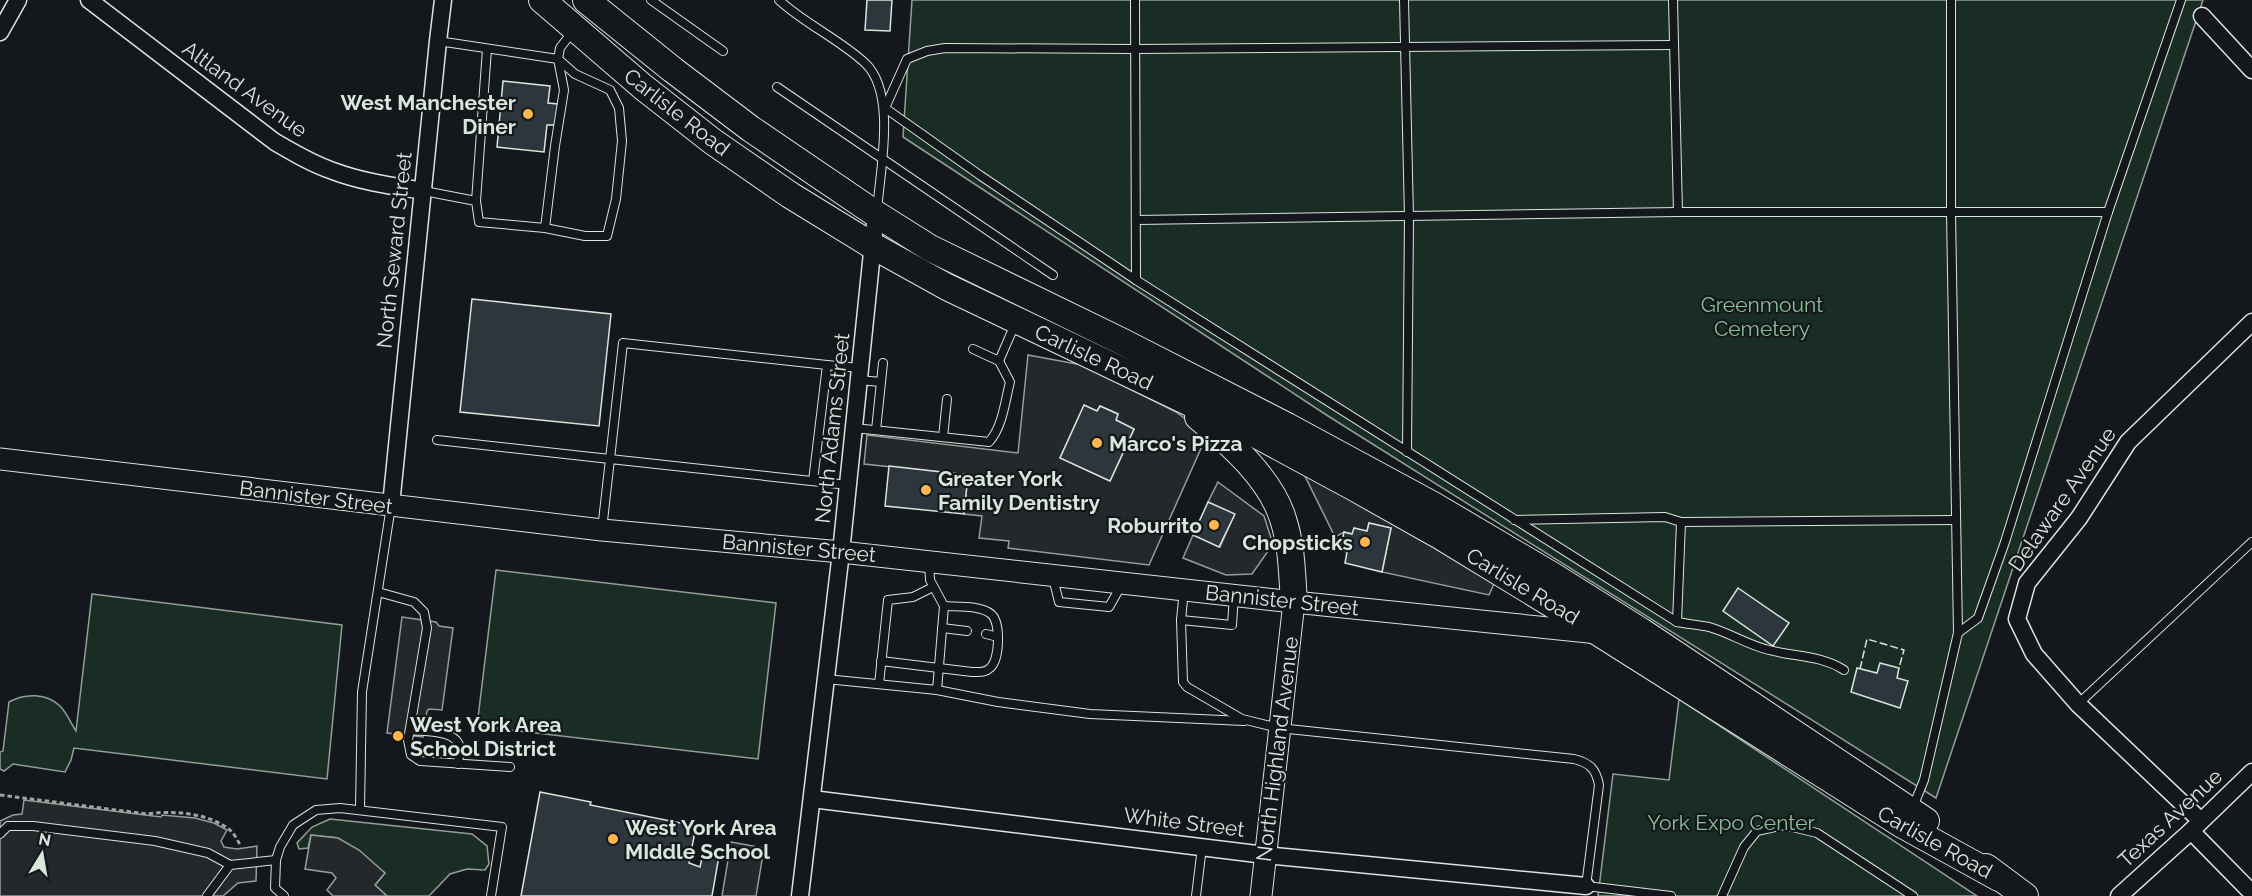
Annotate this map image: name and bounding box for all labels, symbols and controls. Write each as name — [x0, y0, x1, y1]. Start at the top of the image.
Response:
street label: Altland Avenue — [178, 35, 312, 143]
street label: Carlisle Road — [619, 63, 735, 161]
place label: West Manchester Diner — [341, 90, 516, 139]
marker: West Manchester Diner — [521, 107, 535, 121]
street label: North Seward Street — [371, 151, 417, 349]
park label: Greenmount Cemetery — [1701, 292, 1823, 341]
street label: Carlisle Road — [1031, 319, 1157, 395]
street label: North Adams Street — [810, 332, 854, 524]
street label: Delaware Avenue — [2003, 422, 2121, 576]
place label: Marco's Pizza — [1109, 431, 1243, 456]
marker: Marco's Pizza — [1090, 436, 1104, 450]
place label: Greater York Family Dentistry — [938, 466, 1100, 515]
street label: Bannister Street — [238, 475, 394, 519]
marker: Greater York Family Dentistry — [919, 483, 933, 497]
place label: Roburrito — [1107, 513, 1202, 538]
marker: Roburrito — [1207, 518, 1221, 532]
street label: Bannister Street — [721, 529, 877, 567]
place label: Chopsticks — [1242, 530, 1353, 555]
marker: Chopsticks — [1358, 535, 1372, 549]
street label: Carlisle Road — [1462, 542, 1584, 630]
street label: Bannister Street — [1204, 580, 1360, 620]
street label: North Highland Avenue — [1251, 635, 1303, 863]
place label: West York Area School District — [410, 712, 562, 761]
marker: West York Area School District — [391, 729, 405, 743]
street label: Texas Avenue — [2113, 764, 2227, 872]
street label: Carlisle Road — [1873, 800, 1997, 884]
street label: White Street — [1122, 802, 1246, 842]
park label: York Expo Center — [1647, 810, 1815, 835]
place label: West York Area MIddle School — [625, 815, 777, 864]
north arrow — [12, 824, 72, 884]
text: N — [37, 829, 53, 850]
marker: West York Area MIddle School — [606, 832, 620, 846]

